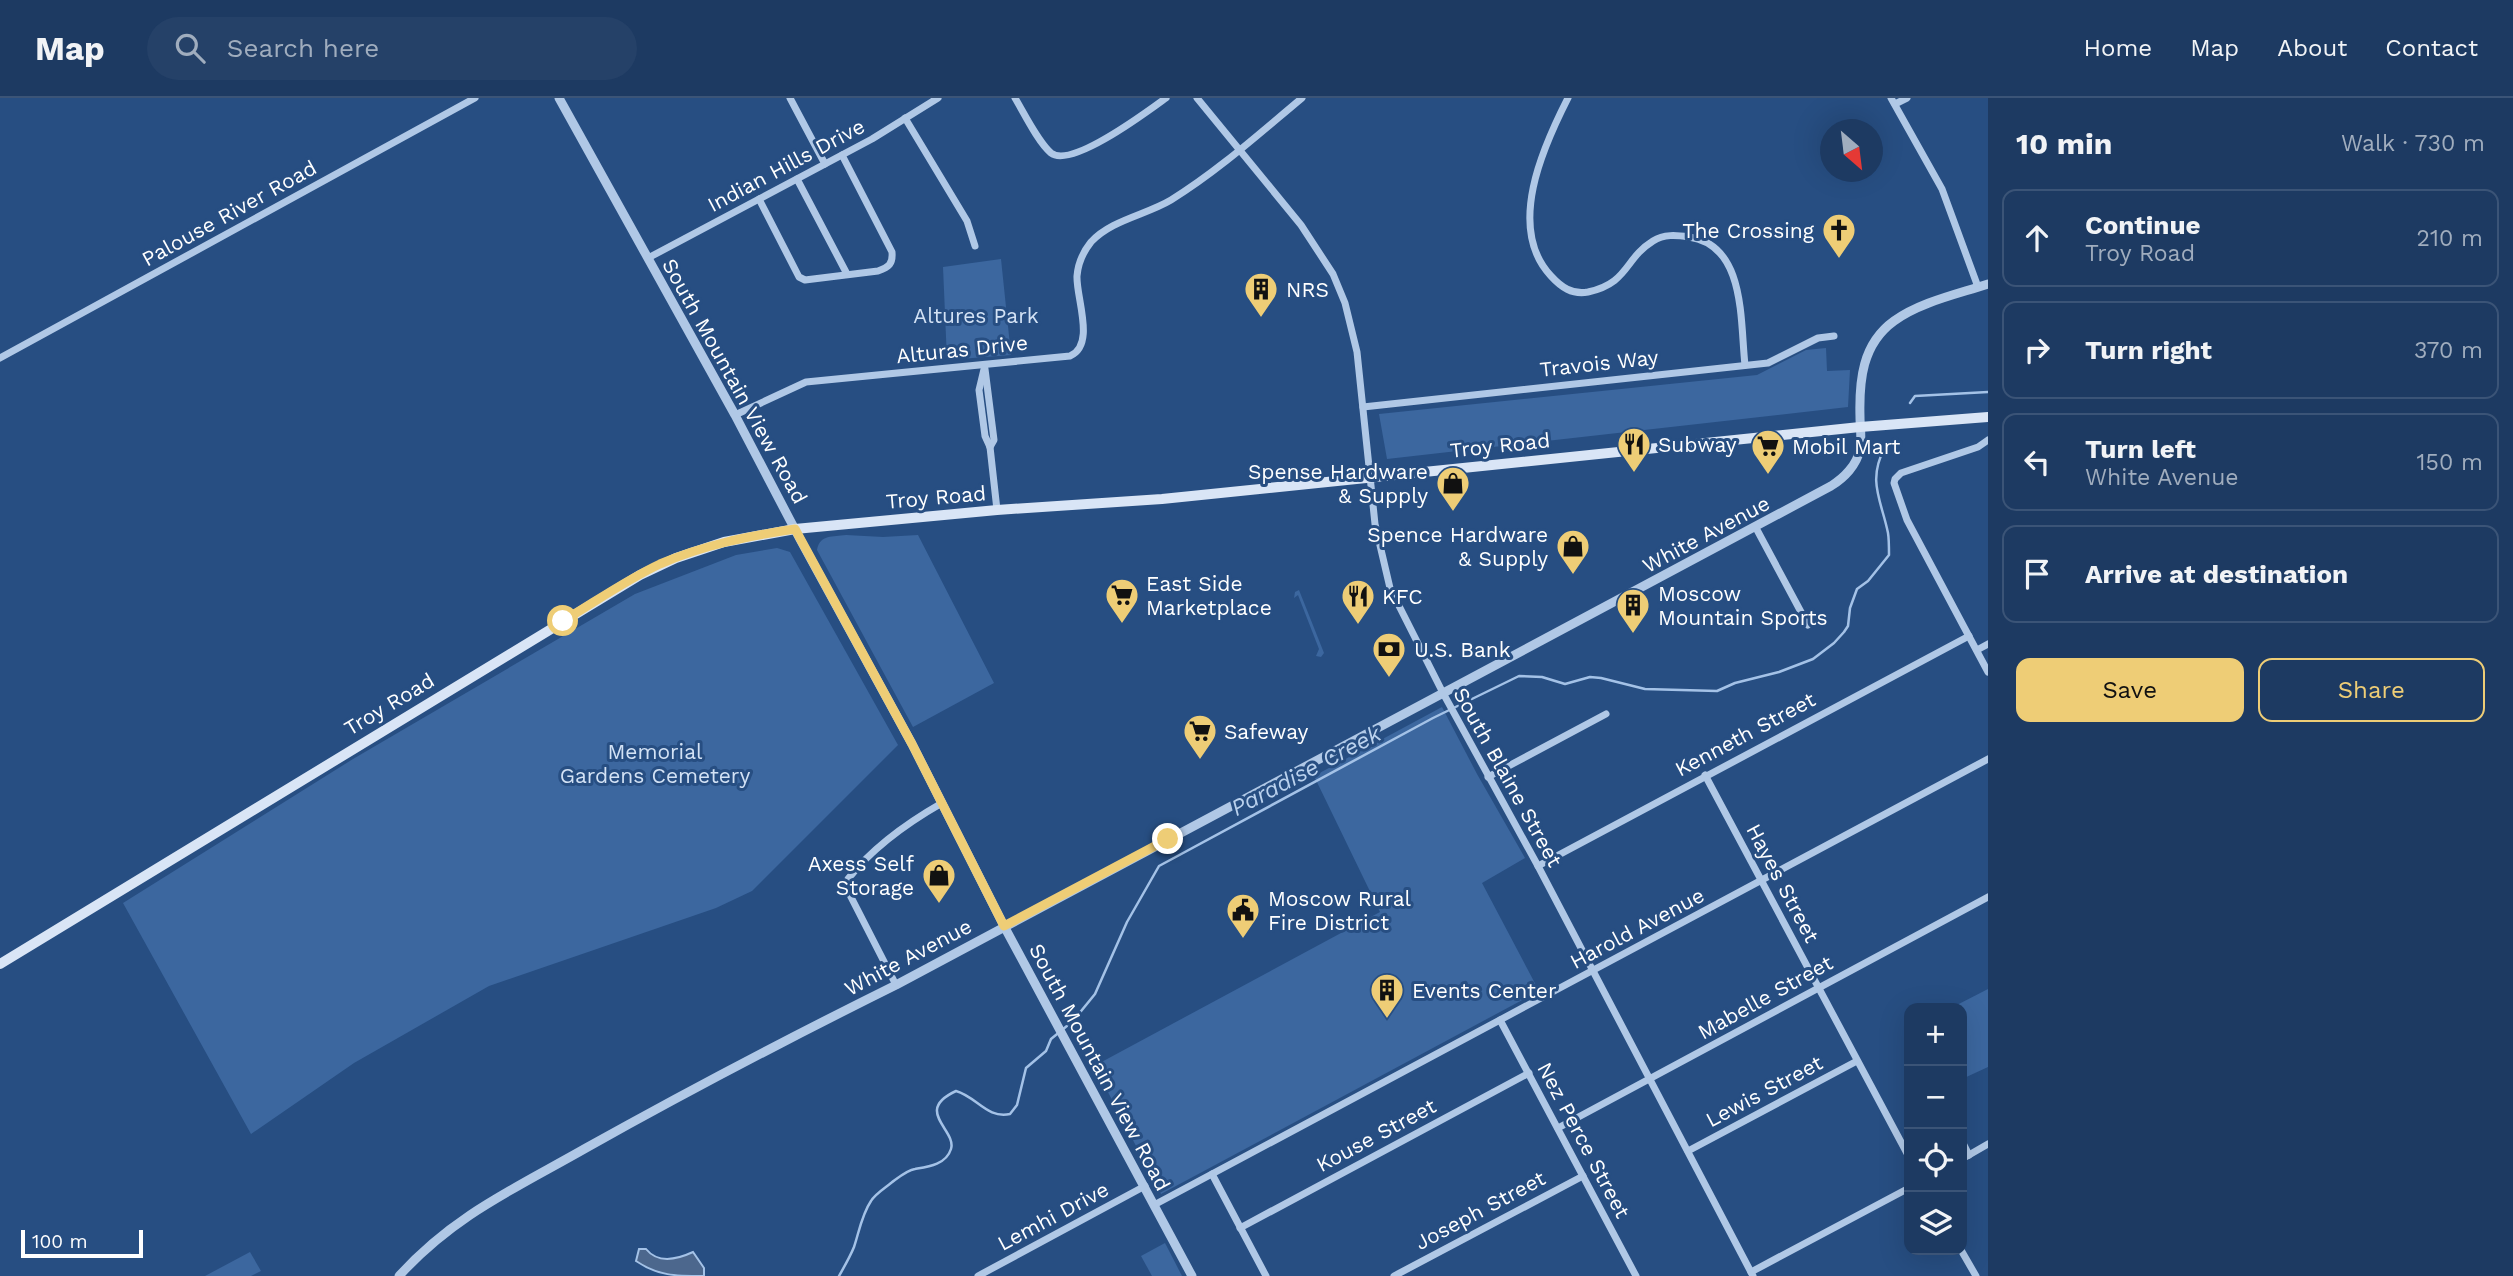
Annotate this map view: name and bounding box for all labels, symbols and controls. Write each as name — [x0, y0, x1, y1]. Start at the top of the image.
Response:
search box — [147, 17, 637, 80]
text: Map — [35, 29, 105, 68]
icon: search — [171, 29, 209, 67]
text: Search here — [227, 33, 379, 63]
text: Home — [2084, 34, 2152, 62]
text: Map — [2190, 34, 2239, 62]
text: About — [2277, 34, 2347, 62]
text: Contact — [2385, 34, 2478, 62]
street label: Indian Hills Drive — [703, 113, 869, 217]
north arrow — [1820, 119, 1883, 182]
text: 10 min — [2016, 126, 2112, 161]
text: Walk · 730 m — [2341, 130, 2485, 157]
street label: Palouse River Road — [137, 155, 321, 271]
text: Continue — [2085, 210, 2201, 240]
church icon: The Crossing — [1820, 211, 1858, 260]
place label: The Crossing — [1682, 218, 1815, 243]
icon: ahead — [2018, 219, 2056, 257]
text: 210 m — [2417, 225, 2483, 252]
text: Troy Road — [2085, 240, 2195, 267]
street label: South Mountain View Road — [657, 254, 813, 508]
building icon: NRS — [1242, 270, 1280, 319]
place label: NRS — [1286, 277, 1329, 302]
park label: Altures Park — [913, 303, 1039, 328]
street label: Alturas Drive — [895, 330, 1029, 368]
icon: right — [2018, 331, 2056, 369]
text: Turn right — [2085, 335, 2212, 365]
text: 370 m — [2414, 337, 2483, 364]
street label: Travois Way — [1538, 344, 1660, 382]
restaurant icon: Subway — [1615, 425, 1653, 474]
street label: Troy Road — [1449, 427, 1551, 463]
supermarket icon: Mobil Mart — [1749, 427, 1787, 476]
place label: Subway — [1658, 432, 1737, 457]
place label: Mobil Mart — [1792, 434, 1901, 459]
text: Turn left — [2085, 434, 2196, 464]
icon: left — [2018, 443, 2056, 481]
text: 150 m — [2417, 449, 2483, 476]
place label: Spense Hardware & Supply — [1248, 459, 1428, 508]
shop icon: Spense Hardware & Supply — [1434, 464, 1472, 513]
text: White Avenue — [2085, 464, 2239, 491]
street label: Troy Road — [885, 480, 987, 514]
street label: White Avenue — [1638, 490, 1774, 578]
place label: Spence Hardware & Supply — [1367, 522, 1548, 571]
shop icon: Spence Hardware & Supply — [1554, 527, 1592, 576]
icon: arrive — [2018, 555, 2056, 593]
text: Arrive at destination — [2085, 559, 2348, 589]
place label: East Side Marketplace — [1146, 571, 1272, 620]
supermarket icon: East Side Marketplace — [1103, 576, 1141, 625]
restaurant icon: KFC — [1339, 577, 1377, 626]
place label: Moscow Mountain Sports — [1658, 581, 1828, 630]
place label: KFC — [1382, 584, 1423, 609]
building icon: Moscow Mountain Sports — [1614, 586, 1652, 635]
route start — [547, 605, 578, 636]
bank icon: U.S. Bank — [1370, 630, 1408, 679]
place label: U.S. Bank — [1414, 637, 1511, 662]
button: Save — [2016, 658, 2244, 722]
button: Share — [2258, 658, 2485, 722]
street label: Troy Road — [339, 667, 439, 741]
street label: South Blaine Street — [1448, 683, 1568, 871]
street label: Kenneth Street — [1671, 686, 1819, 781]
supermarket icon: Safeway — [1181, 712, 1219, 761]
place label: Safeway — [1224, 719, 1308, 744]
water label: Paradise Creek — [1226, 719, 1387, 822]
park label: Memorial Gardens Cemetery — [560, 739, 750, 788]
street label: Hayes Street — [1741, 819, 1825, 947]
route end — [1152, 823, 1183, 854]
place label: Axess Self Storage — [808, 851, 914, 900]
shop icon: Axess Self Storage — [920, 856, 958, 905]
street label: Harold Avenue — [1566, 882, 1708, 974]
place label: Moscow Rural Fire District — [1268, 886, 1412, 935]
public building icon: Moscow Rural Fire District — [1224, 891, 1262, 940]
street label: White Avenue — [840, 913, 976, 1001]
street label: South Mountain View Road — [1024, 939, 1176, 1195]
street label: Mabelle Street — [1693, 950, 1837, 1044]
building icon: Events Center — [1368, 971, 1406, 1020]
place label: Events Center — [1412, 978, 1557, 1003]
map controls — [1904, 1003, 1967, 1255]
button: + — [1904, 1003, 1967, 1066]
street label: Lewis Street — [1701, 1050, 1827, 1132]
street label: Nez Perce Street — [1532, 1058, 1636, 1222]
button: − — [1904, 1066, 1967, 1129]
street label: Kouse Street — [1312, 1093, 1440, 1177]
button: locate — [1904, 1129, 1967, 1192]
street label: Joseph Street — [1411, 1165, 1550, 1255]
street label: Lemhi Drive — [993, 1176, 1113, 1256]
button: layers — [1904, 1192, 1967, 1255]
scale bar — [21, 1227, 144, 1259]
text: 100 m — [32, 1230, 88, 1253]

